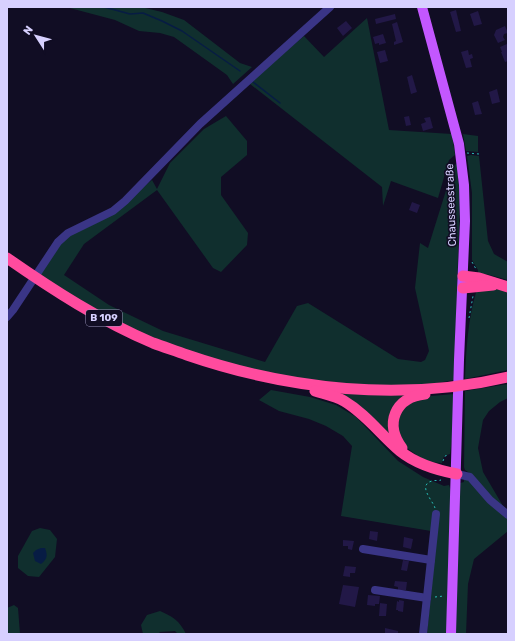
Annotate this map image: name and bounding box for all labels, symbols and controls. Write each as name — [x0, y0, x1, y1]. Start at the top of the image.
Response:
north arrow — [16, 16, 56, 56]
text: N — [21, 23, 36, 37]
street label: Chausseestraße — [443, 163, 459, 247]
road number: B 109 — [86, 310, 122, 326]

